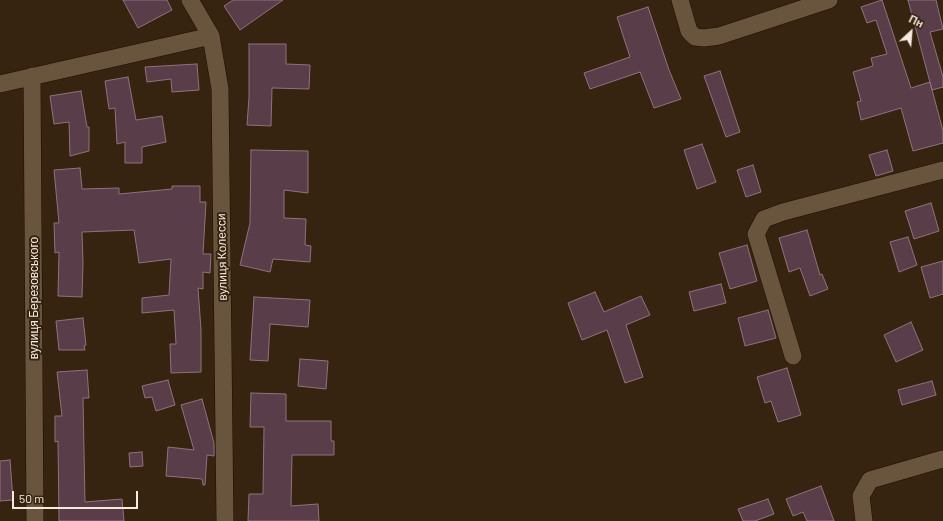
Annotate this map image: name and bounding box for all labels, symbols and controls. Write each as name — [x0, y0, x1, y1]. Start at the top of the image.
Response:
north arrow — [891, 12, 931, 52]
text: Пн — [907, 12, 926, 30]
street label: вулиця Колесси — [214, 213, 230, 301]
street label: вулиця Березовського — [27, 237, 41, 359]
scale bar — [14, 483, 140, 509]
text: 50 m — [19, 491, 44, 505]

